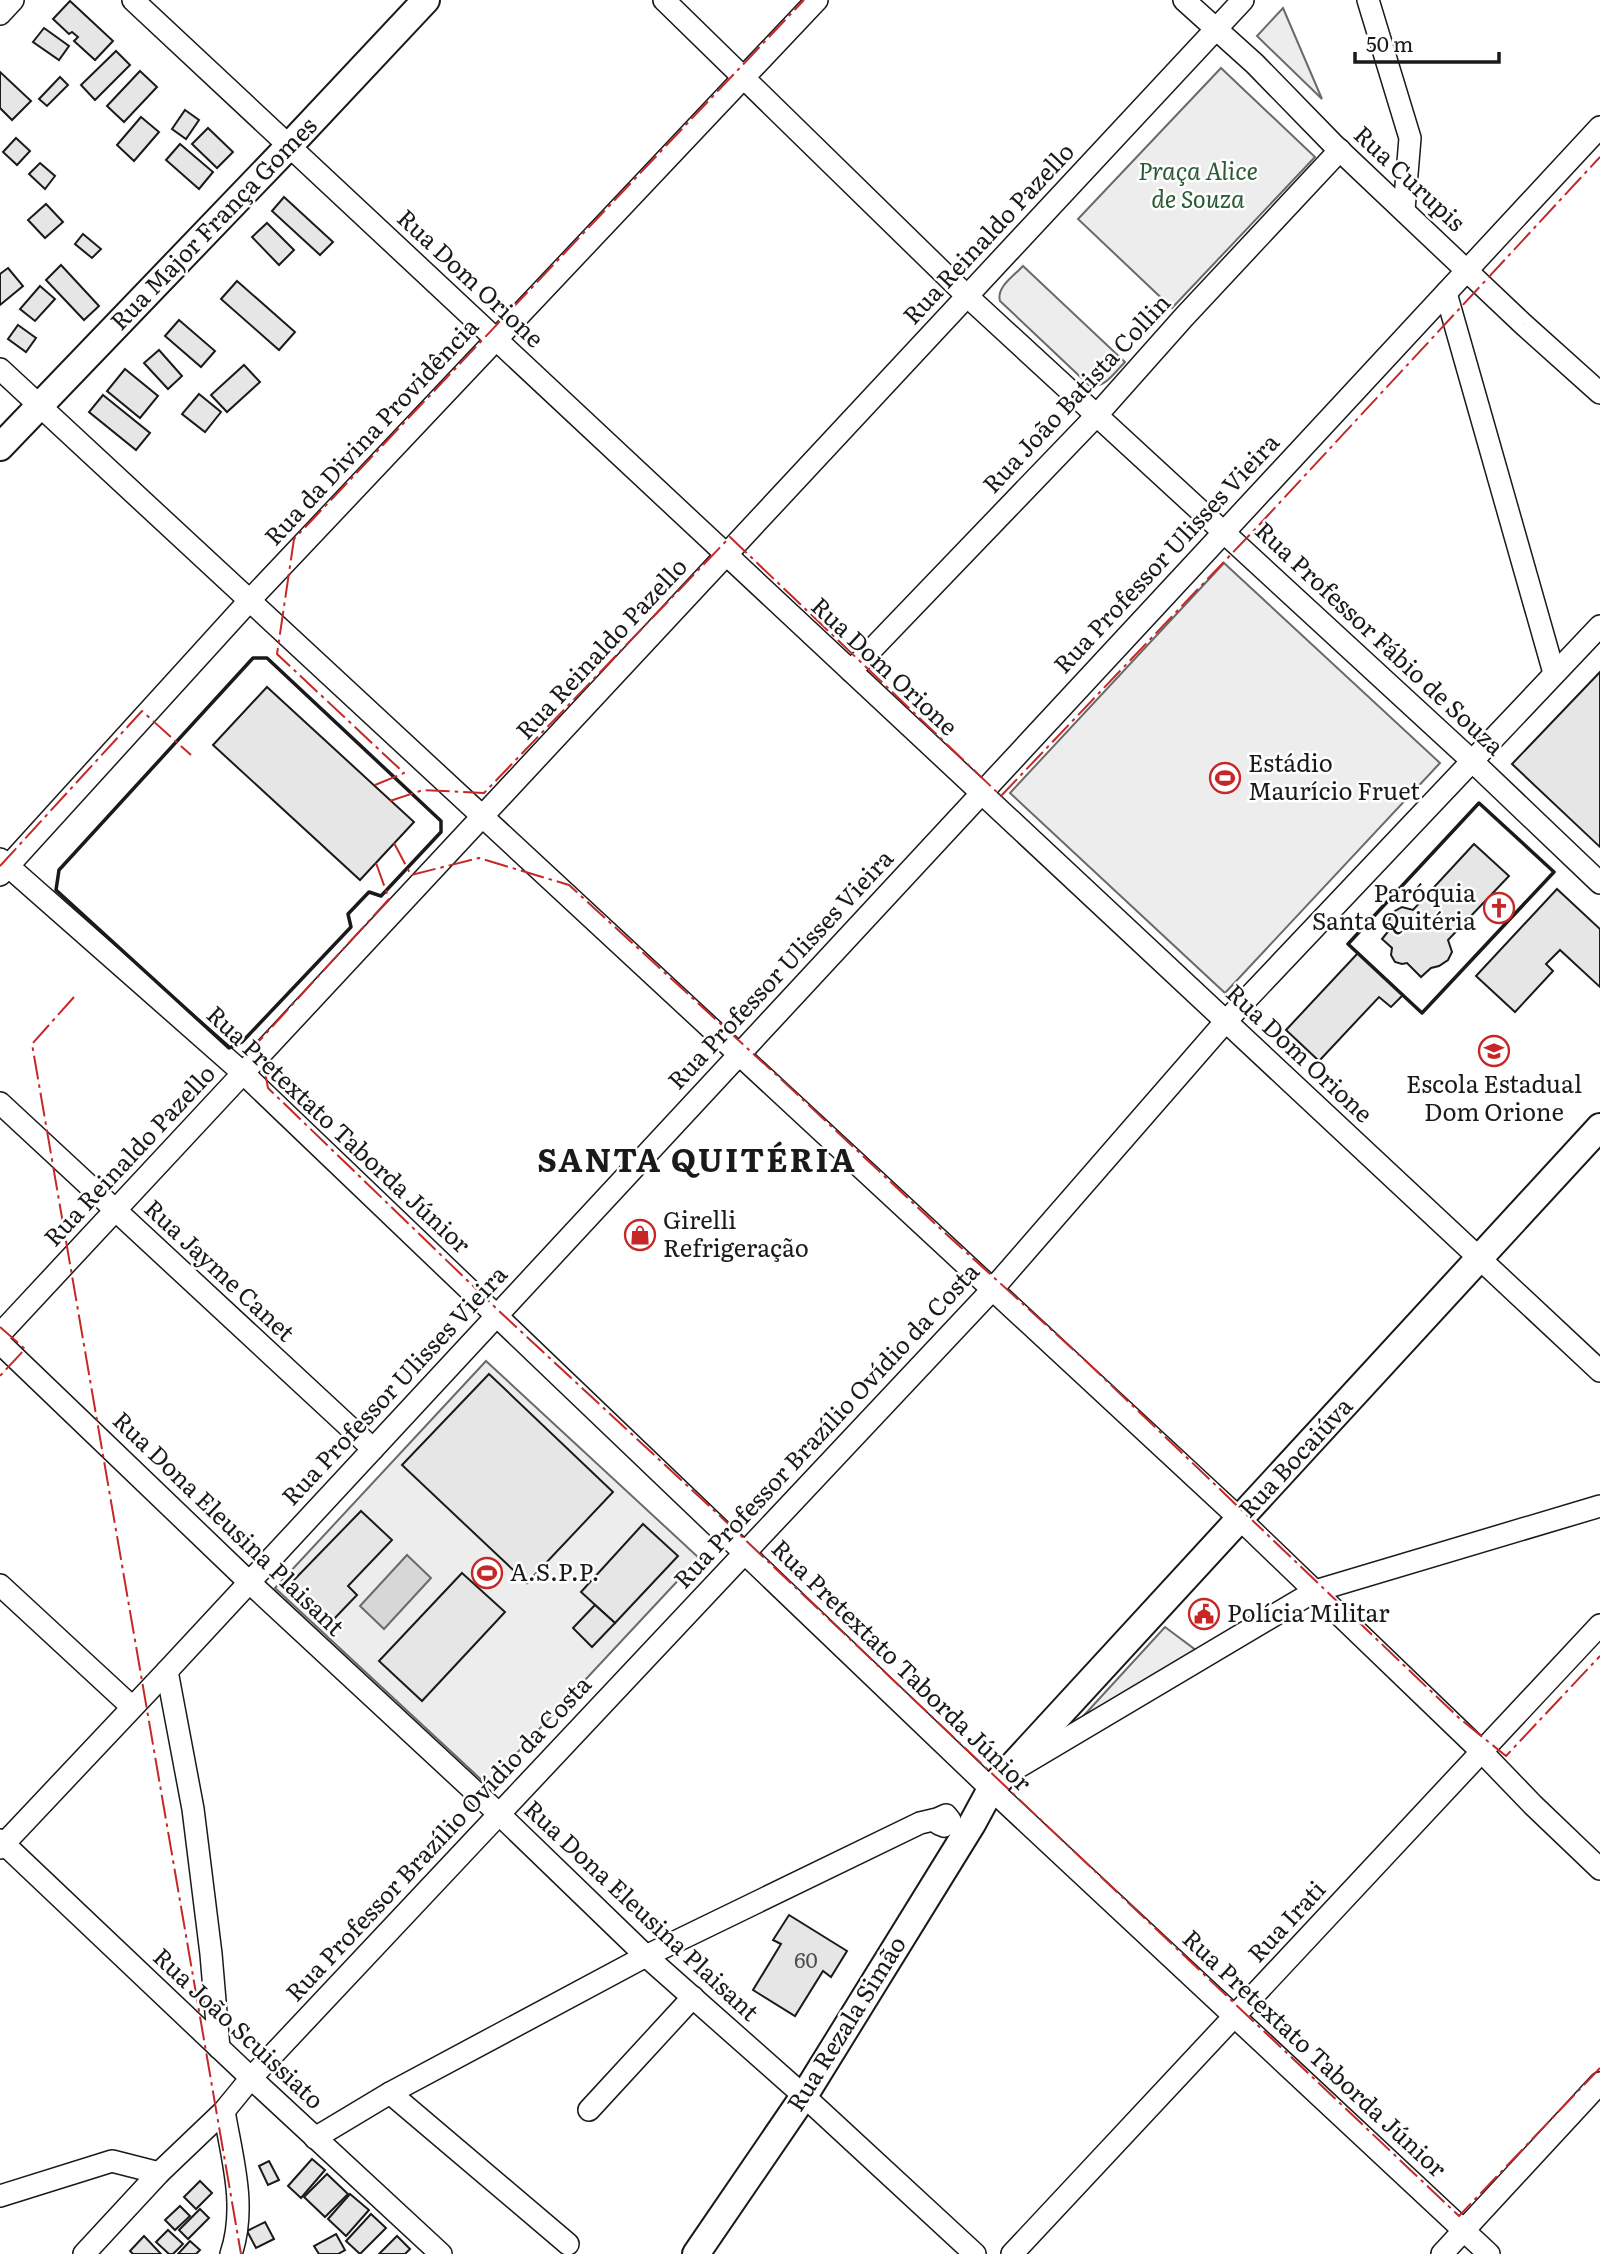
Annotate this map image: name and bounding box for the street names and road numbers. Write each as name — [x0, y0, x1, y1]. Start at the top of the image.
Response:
street label: Rua Major França Gomes — [101, 108, 324, 337]
street label: Rua Curupis — [1347, 116, 1474, 238]
street label: Rua Reinaldo Pazello — [893, 134, 1081, 331]
street label: Rua Dom Orione — [391, 200, 553, 354]
street label: Rua João Batista Collin — [973, 285, 1177, 500]
street label: Rua da Divina Providência — [255, 309, 485, 552]
street label: Rua Professor Ulisses Vieira — [1044, 424, 1286, 680]
street label: Rua Professor Fábio de Souza — [1248, 512, 1513, 762]
street label: Rua Reinaldo Pazello — [506, 549, 694, 746]
street label: Rua Dom Orione — [805, 588, 967, 742]
street label: Rua Professor Ulisses Vieira — [658, 840, 900, 1096]
street label: Rua Dom Orione — [1220, 975, 1382, 1129]
street label: Rua Pretextato Taborda Júnior — [200, 996, 480, 1261]
street label: Rua Reinaldo Pazello — [34, 1056, 222, 1253]
street label: Rua Jayme Canet — [138, 1190, 304, 1348]
street label: Rua Professor Brazílio Ovídio da Costa — [664, 1254, 986, 1595]
street label: Rua Professor Ulisses Vieira — [272, 1256, 514, 1512]
street label: Rua Bocaiúva — [1229, 1388, 1359, 1524]
street label: Rua Dona Eleusina Plaisant — [106, 1402, 354, 1643]
street label: Rua Pretextato Taborda Júnior — [765, 1530, 1041, 1799]
street label: Rua Professor Brazílio Ovídio da Costa — [276, 1667, 598, 2008]
street label: Rua Dona Eleusina Plaisant — [517, 1791, 768, 2028]
street label: Rua Irati — [1238, 1872, 1332, 1969]
street label: Rua Pretextato Taborda Júnior — [1176, 1920, 1456, 2185]
street label: Rua Rezala Simão — [777, 1928, 913, 2117]
street label: Rua João Scuissiato — [146, 1939, 333, 2116]

